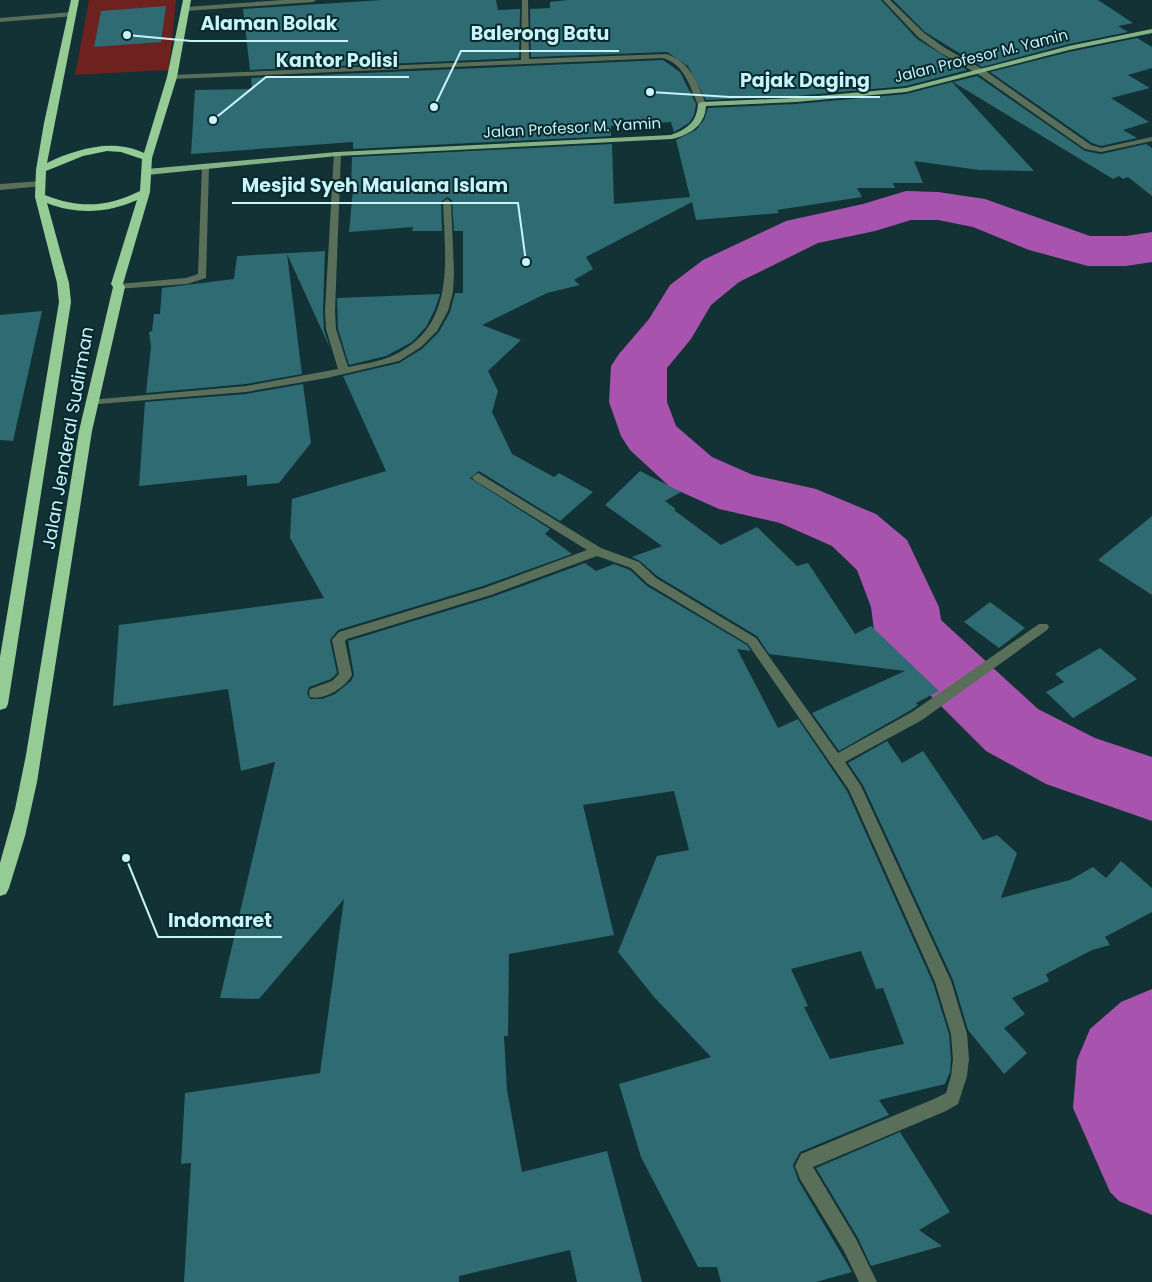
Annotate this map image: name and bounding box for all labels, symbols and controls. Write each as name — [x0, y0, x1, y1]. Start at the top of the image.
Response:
callout: Alaman Bolak — [191, 7, 348, 41]
text: Alaman Bolak — [200, 10, 338, 37]
callout: Balerong Batu — [461, 17, 619, 51]
text: Balerong Batu — [471, 20, 609, 47]
street label: Jalan Profesor M. Yamin — [892, 24, 1070, 87]
callout: Kantor Polisi — [266, 43, 409, 77]
text: Kantor Polisi — [276, 47, 398, 74]
callout: Pajak Daging — [730, 63, 880, 97]
text: Pajak Daging — [740, 67, 870, 94]
street label: Jalan Profesor M. Yamin — [482, 112, 662, 143]
callout: Mesjid Syeh Maulana Islam — [232, 169, 518, 203]
text: Mesjid Syeh Maulana Islam — [242, 172, 508, 199]
street label: Jalan Jenderal Sudirman — [36, 324, 99, 551]
callout: Indomaret — [158, 903, 282, 937]
text: Indomaret — [168, 907, 272, 934]

